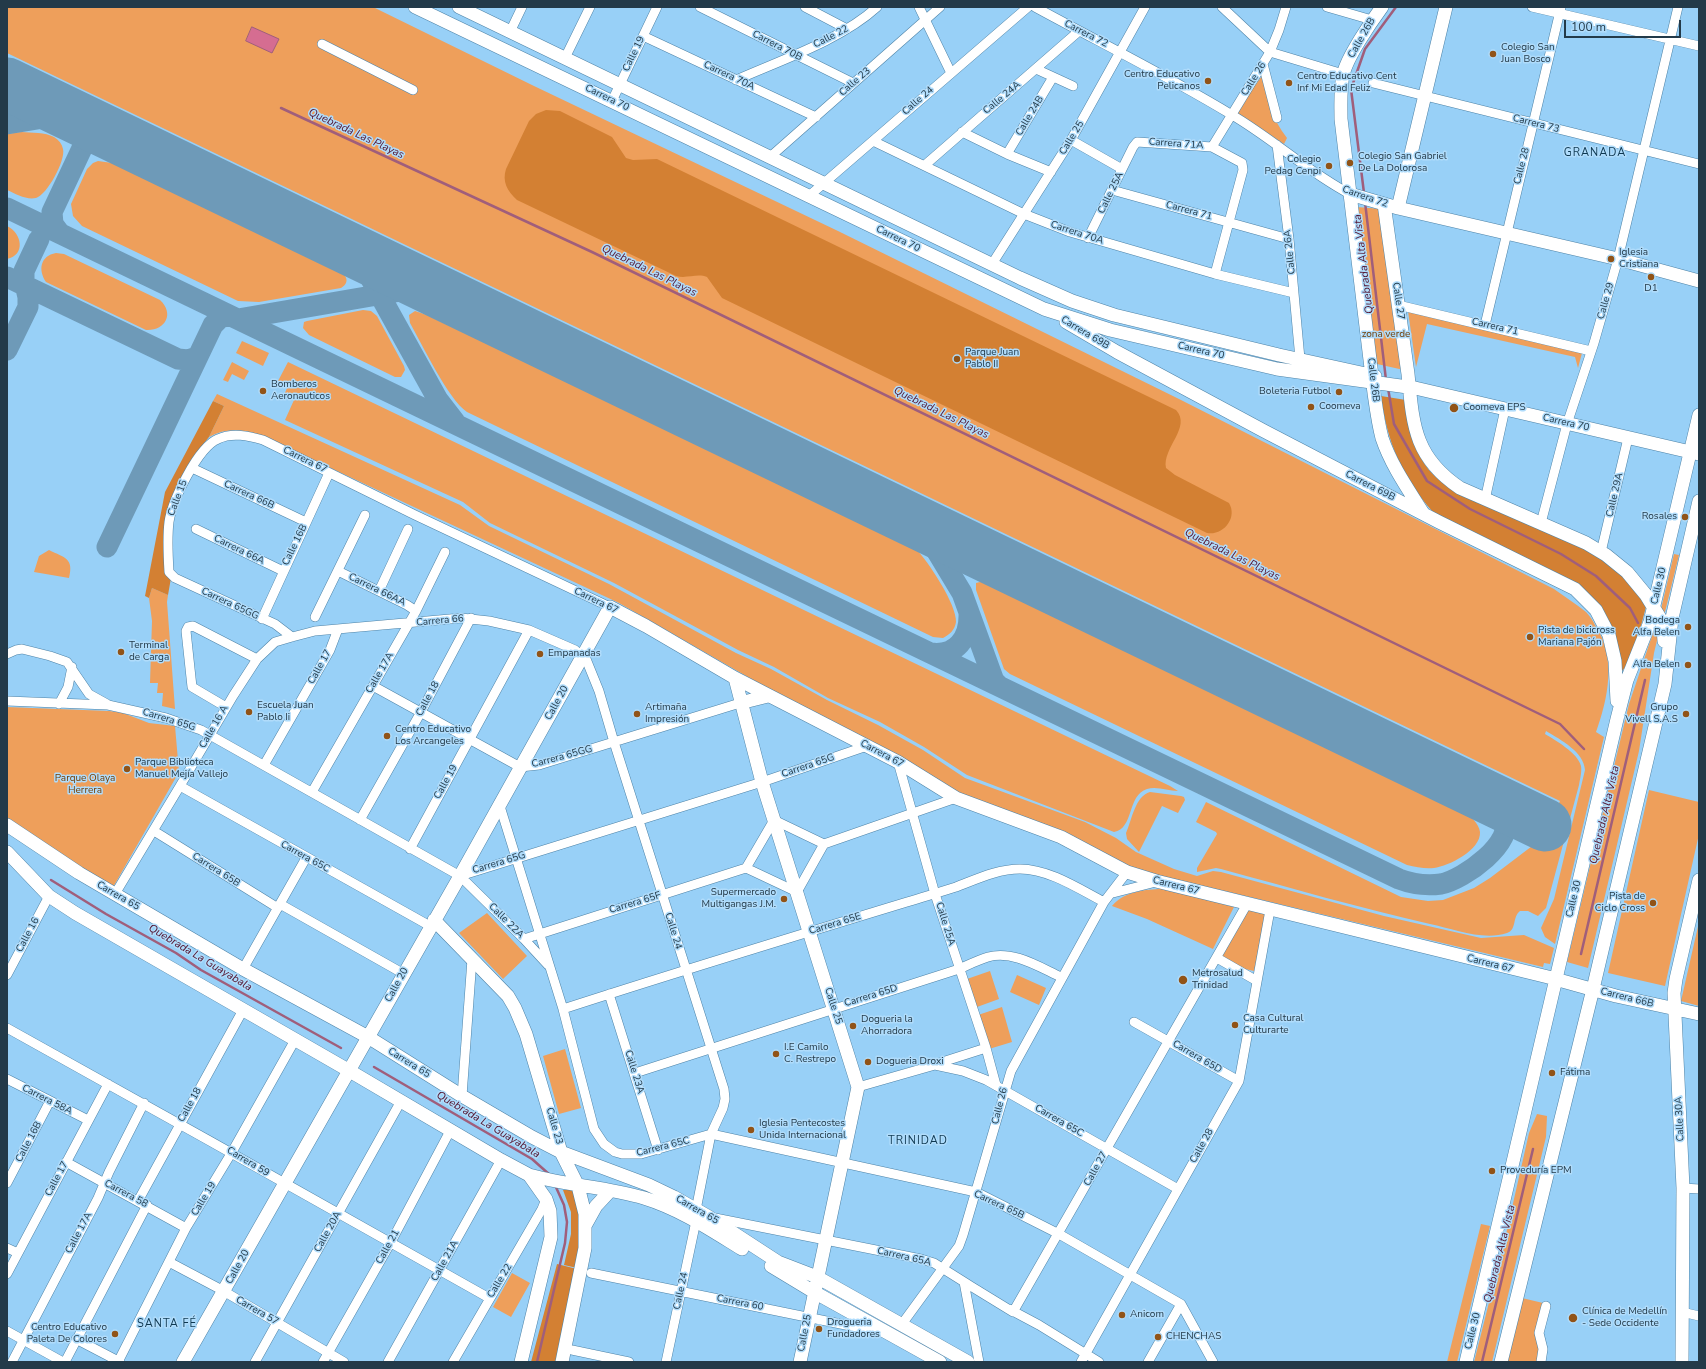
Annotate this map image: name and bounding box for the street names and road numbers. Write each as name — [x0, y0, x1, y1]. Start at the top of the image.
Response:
street label: Calle 26B — [1346, 16, 1378, 60]
street label: Carrera 72 — [1062, 18, 1110, 50]
street label: Calle 22 — [812, 23, 850, 51]
street label: Carrera 70B — [750, 28, 804, 64]
street label: Calle 19 — [620, 34, 648, 74]
street label: Carrera 70A — [702, 59, 756, 93]
street label: Calle 26 — [1239, 60, 1269, 98]
street label: Calle 23 — [837, 65, 873, 99]
street label: Calle 24A — [981, 79, 1023, 117]
street label: Carrera 70 — [583, 82, 631, 114]
street label: Calle 24 — [900, 84, 936, 118]
street label: Calle 24B — [1013, 94, 1047, 138]
street label: Carrera 73 — [1511, 112, 1561, 136]
street label: Calle 25 — [1057, 119, 1087, 157]
street label: Carrera 71A — [1148, 136, 1204, 152]
street label: Calle 28 — [1512, 146, 1532, 186]
street label: Calle 25A — [1096, 170, 1126, 216]
street label: Carrera 72 — [1341, 184, 1389, 210]
street label: Carrera 71 — [1164, 199, 1214, 223]
street label: Carrera 70A — [1049, 219, 1105, 247]
street label: Carrera 70 — [874, 223, 922, 255]
street label: Calle 26A — [1282, 229, 1298, 275]
street label: Calle 29 — [1595, 281, 1617, 321]
street label: Calle 27 — [1389, 282, 1407, 320]
street label: Carrera 69B — [1059, 314, 1111, 352]
street label: Carrera 71 — [1470, 316, 1520, 338]
street label: Carrera 70 — [1176, 340, 1226, 362]
street label: Calle 26B — [1364, 357, 1382, 403]
street label: Carrera 70 — [1541, 412, 1591, 434]
street label: Carrera 67 — [281, 444, 329, 476]
street label: Carrera 69B — [1343, 468, 1397, 504]
street label: Calle 29A — [1604, 472, 1626, 518]
street label: Calle 15 — [166, 478, 190, 518]
street label: Carrera 66B — [222, 478, 276, 512]
street label: Calle 16B — [280, 522, 310, 568]
street label: Carrera 66A — [212, 533, 266, 567]
street label: Calle 30 — [1649, 566, 1669, 606]
street label: Carrera 66AA — [346, 571, 408, 609]
street label: Carrera 65GG — [199, 585, 261, 623]
street label: Carrera 67 — [572, 585, 620, 617]
street label: Carrera 66 — [416, 613, 464, 629]
street label: Calle 17 — [306, 648, 334, 686]
street label: Calle 17A — [364, 651, 396, 695]
street label: Calle 18 — [414, 680, 442, 718]
street label: Calle 20 — [543, 684, 571, 722]
street label: Calle 16 A — [197, 703, 231, 751]
street label: Carrera 65G — [141, 706, 197, 734]
street label: Carrera 67 — [858, 738, 906, 770]
street label: Carrera 65GG — [530, 743, 594, 771]
street label: Carrera 65G — [780, 751, 836, 781]
street label: Calle 19 — [432, 763, 460, 801]
street label: Carrera 65C — [278, 839, 332, 875]
street label: Carrera 65G — [471, 849, 527, 877]
street label: Carrera 65B — [190, 850, 242, 890]
street label: Carrera 67 — [1151, 874, 1201, 898]
street label: Carrera 65 — [94, 879, 142, 913]
street label: Calle 30 — [1564, 879, 1584, 919]
street label: Carrera 65F — [608, 889, 662, 917]
street label: Calle 22A — [486, 901, 526, 941]
street label: Calle 25A — [933, 901, 957, 947]
street label: Carrera 65E — [808, 910, 862, 938]
street label: Calle 24 — [662, 911, 684, 951]
street label: Calle 16 — [14, 916, 42, 954]
street label: Carrera 67 — [1465, 952, 1515, 976]
street label: Calle 20 — [383, 966, 411, 1004]
street label: Carrera 65D — [843, 982, 899, 1010]
street label: Calle 25 — [821, 986, 845, 1026]
street label: Carrera 66B — [1599, 986, 1655, 1010]
street label: Carrera 65D — [1170, 1038, 1224, 1076]
street label: Carrera 65 — [386, 1045, 432, 1081]
street label: Calle 23A — [622, 1049, 646, 1095]
street label: Carrera 58A — [20, 1082, 74, 1118]
street label: Calle 18 — [176, 1086, 204, 1124]
street label: Calle 26 — [990, 1086, 1010, 1126]
street label: Calle 30A — [1673, 1096, 1687, 1142]
street label: Carrera 65C — [1032, 1102, 1086, 1140]
street label: Calle 23 — [543, 1106, 565, 1146]
street label: Calle 16B — [13, 1120, 45, 1164]
street label: Calle 28 — [1188, 1127, 1216, 1165]
street label: Carrera 65C — [635, 1135, 691, 1159]
street label: Carrera 59 — [224, 1145, 272, 1179]
street label: Calle 27 — [1082, 1150, 1110, 1188]
street label: Calle 17 — [43, 1160, 71, 1198]
street label: Carrera 58 — [102, 1178, 150, 1210]
street label: Calle 19 — [189, 1180, 219, 1218]
street label: Carrera 65B — [972, 1188, 1026, 1222]
street label: Carrera 65 — [673, 1193, 721, 1227]
street label: Calle 20A — [312, 1209, 344, 1255]
street label: Calle 17A — [63, 1210, 95, 1256]
street label: Calle 21 — [374, 1228, 402, 1266]
street label: Calle 21A — [429, 1238, 461, 1284]
street label: Carrera 65A — [876, 1245, 932, 1269]
street label: Calle 20 — [224, 1248, 252, 1286]
street label: Calle 22 — [485, 1262, 515, 1300]
street label: Calle 24 — [671, 1271, 691, 1311]
street label: Carrera 60 — [715, 1293, 765, 1313]
street label: Carrera 57 — [233, 1294, 281, 1328]
street label: Calle 30 — [1463, 1311, 1483, 1351]
street label: Calle 25 — [796, 1313, 814, 1353]

